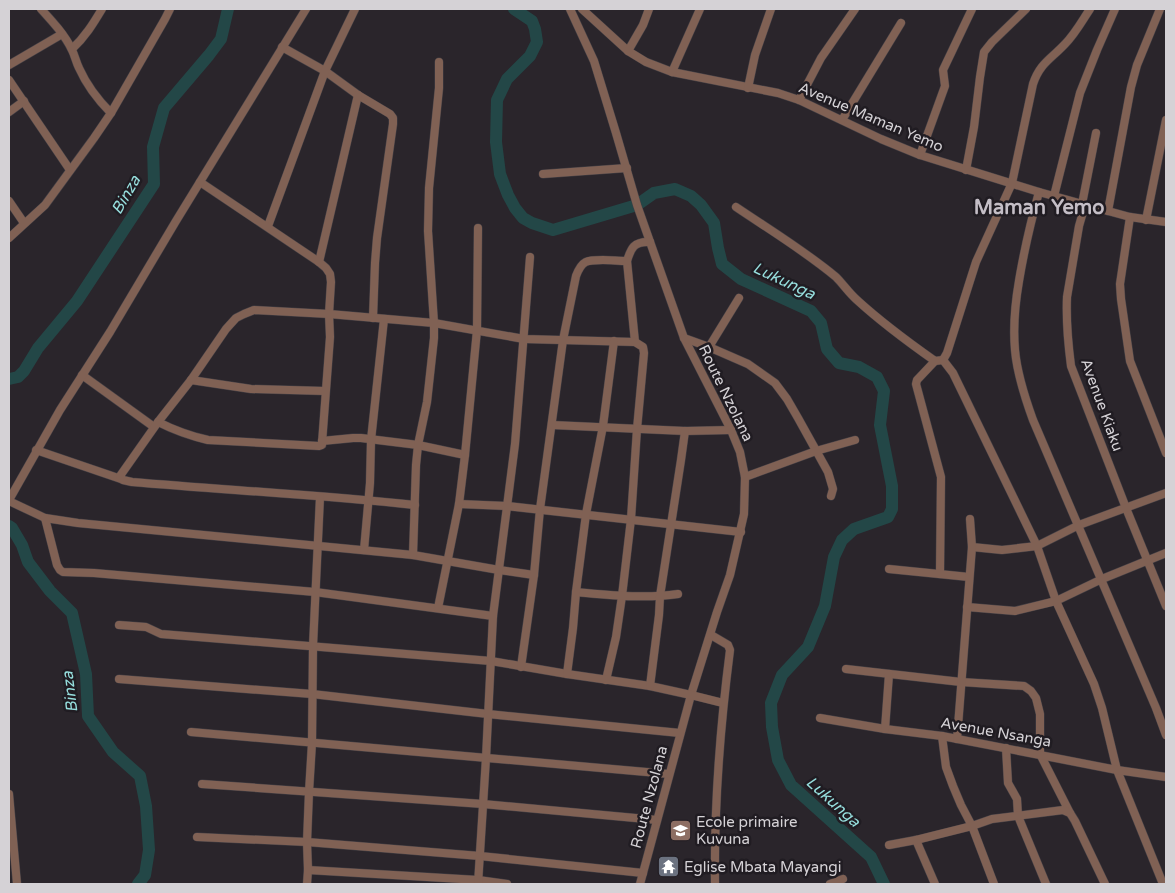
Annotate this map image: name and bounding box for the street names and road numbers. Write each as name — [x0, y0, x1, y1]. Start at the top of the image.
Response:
street label: Avenue Maman Yemo — [796, 78, 946, 156]
street label: Route Nzolana — [695, 342, 757, 444]
street label: Avenue Kiaku — [1077, 356, 1127, 454]
street label: Avenue Nsanga — [939, 713, 1053, 751]
street label: Route Nzolana — [627, 744, 671, 850]

